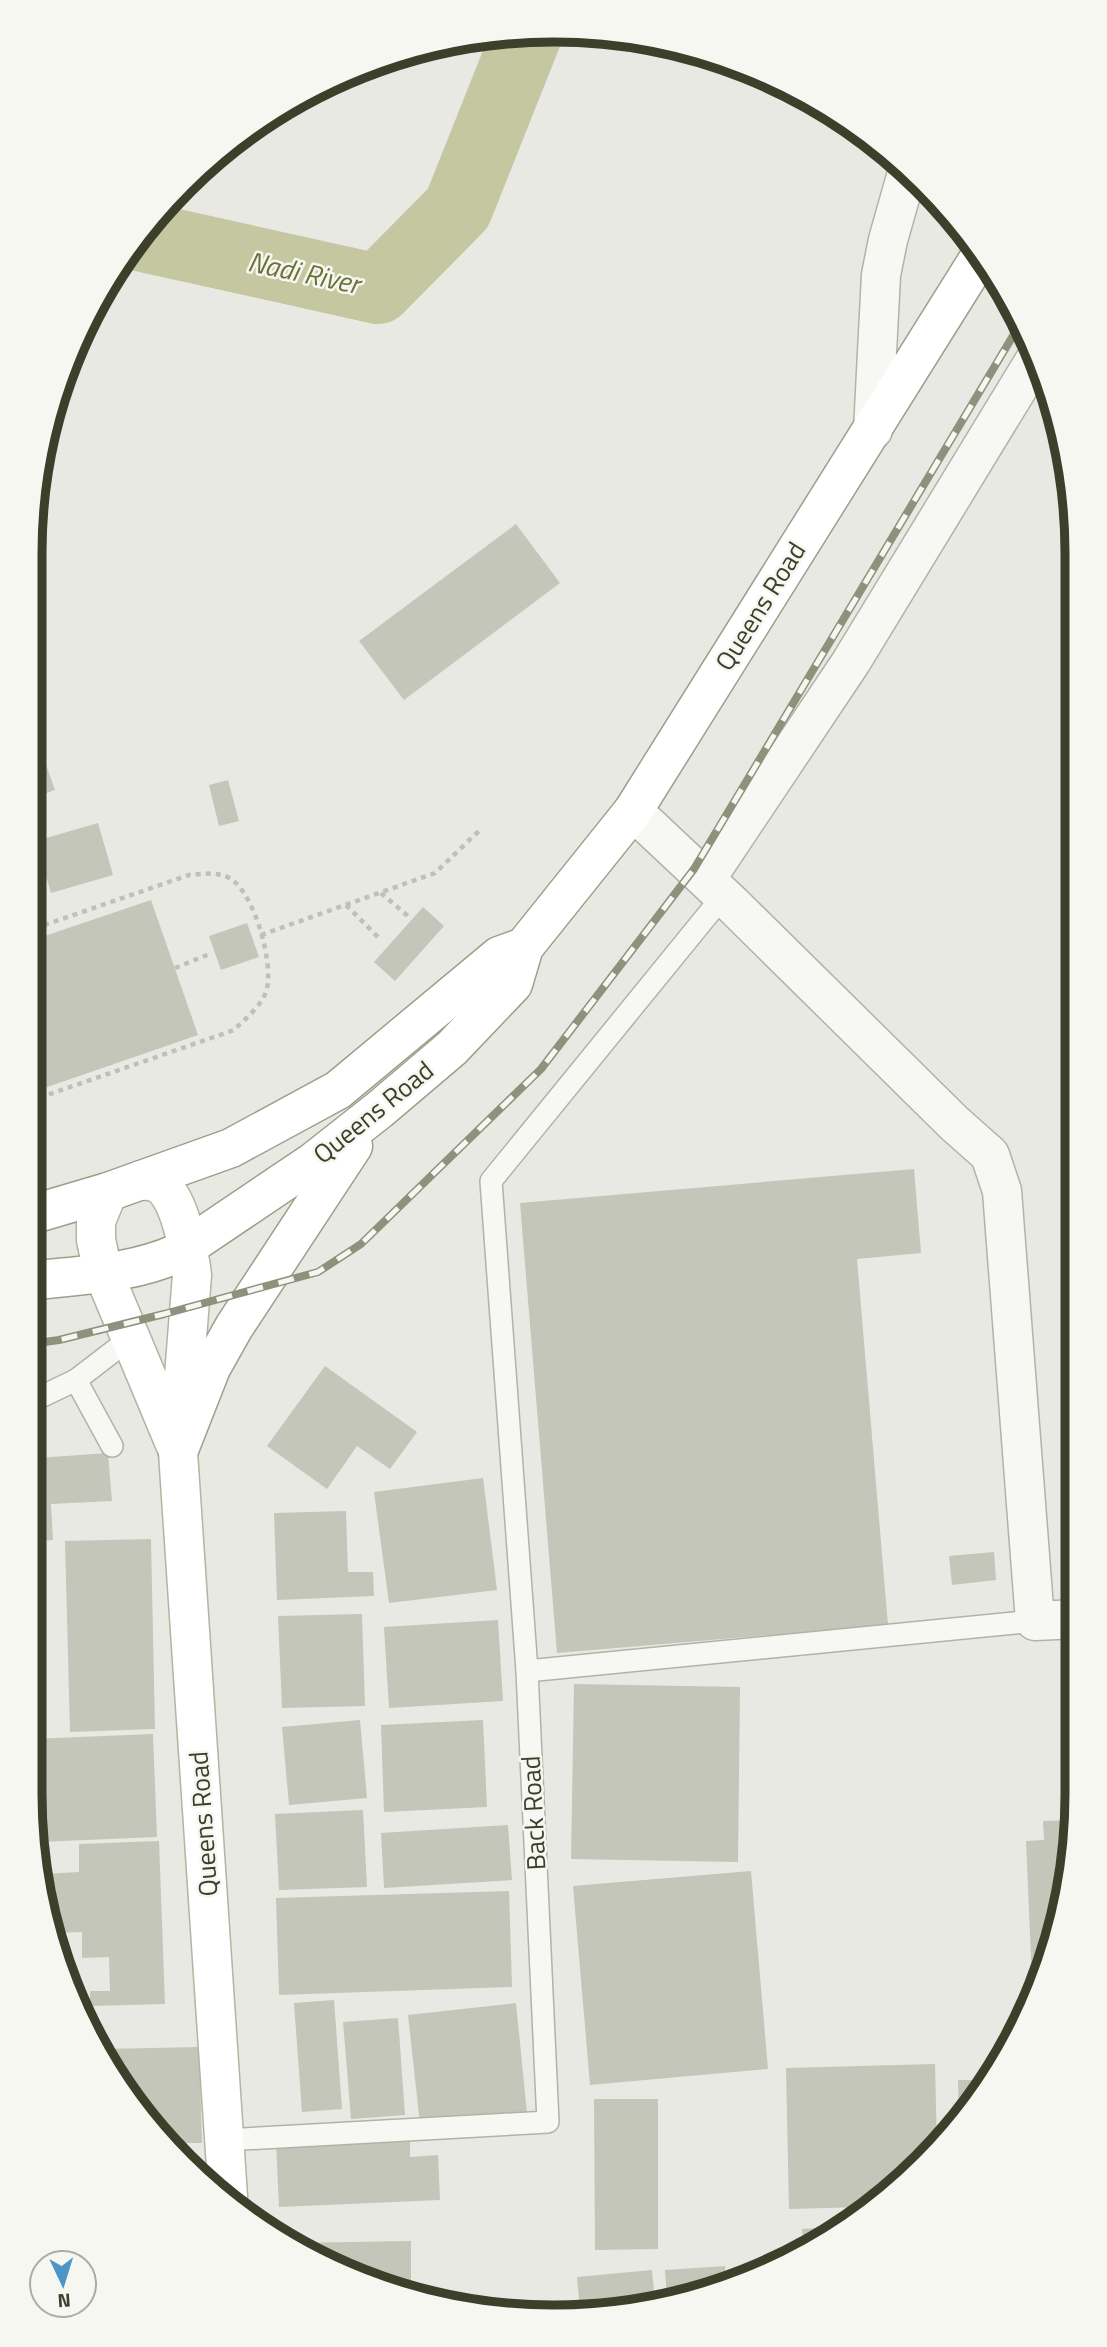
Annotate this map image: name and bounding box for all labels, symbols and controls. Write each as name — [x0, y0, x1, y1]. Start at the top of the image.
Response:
water label: Nadi River — [244, 239, 367, 305]
street label: Queens Road — [705, 534, 815, 678]
street label: Queens Road — [304, 1051, 442, 1173]
street label: Queens Road — [178, 1750, 228, 1898]
street label: Back Road — [511, 1755, 555, 1871]
north arrow — [28, 2249, 98, 2319]
text: N — [57, 2287, 72, 2316]

